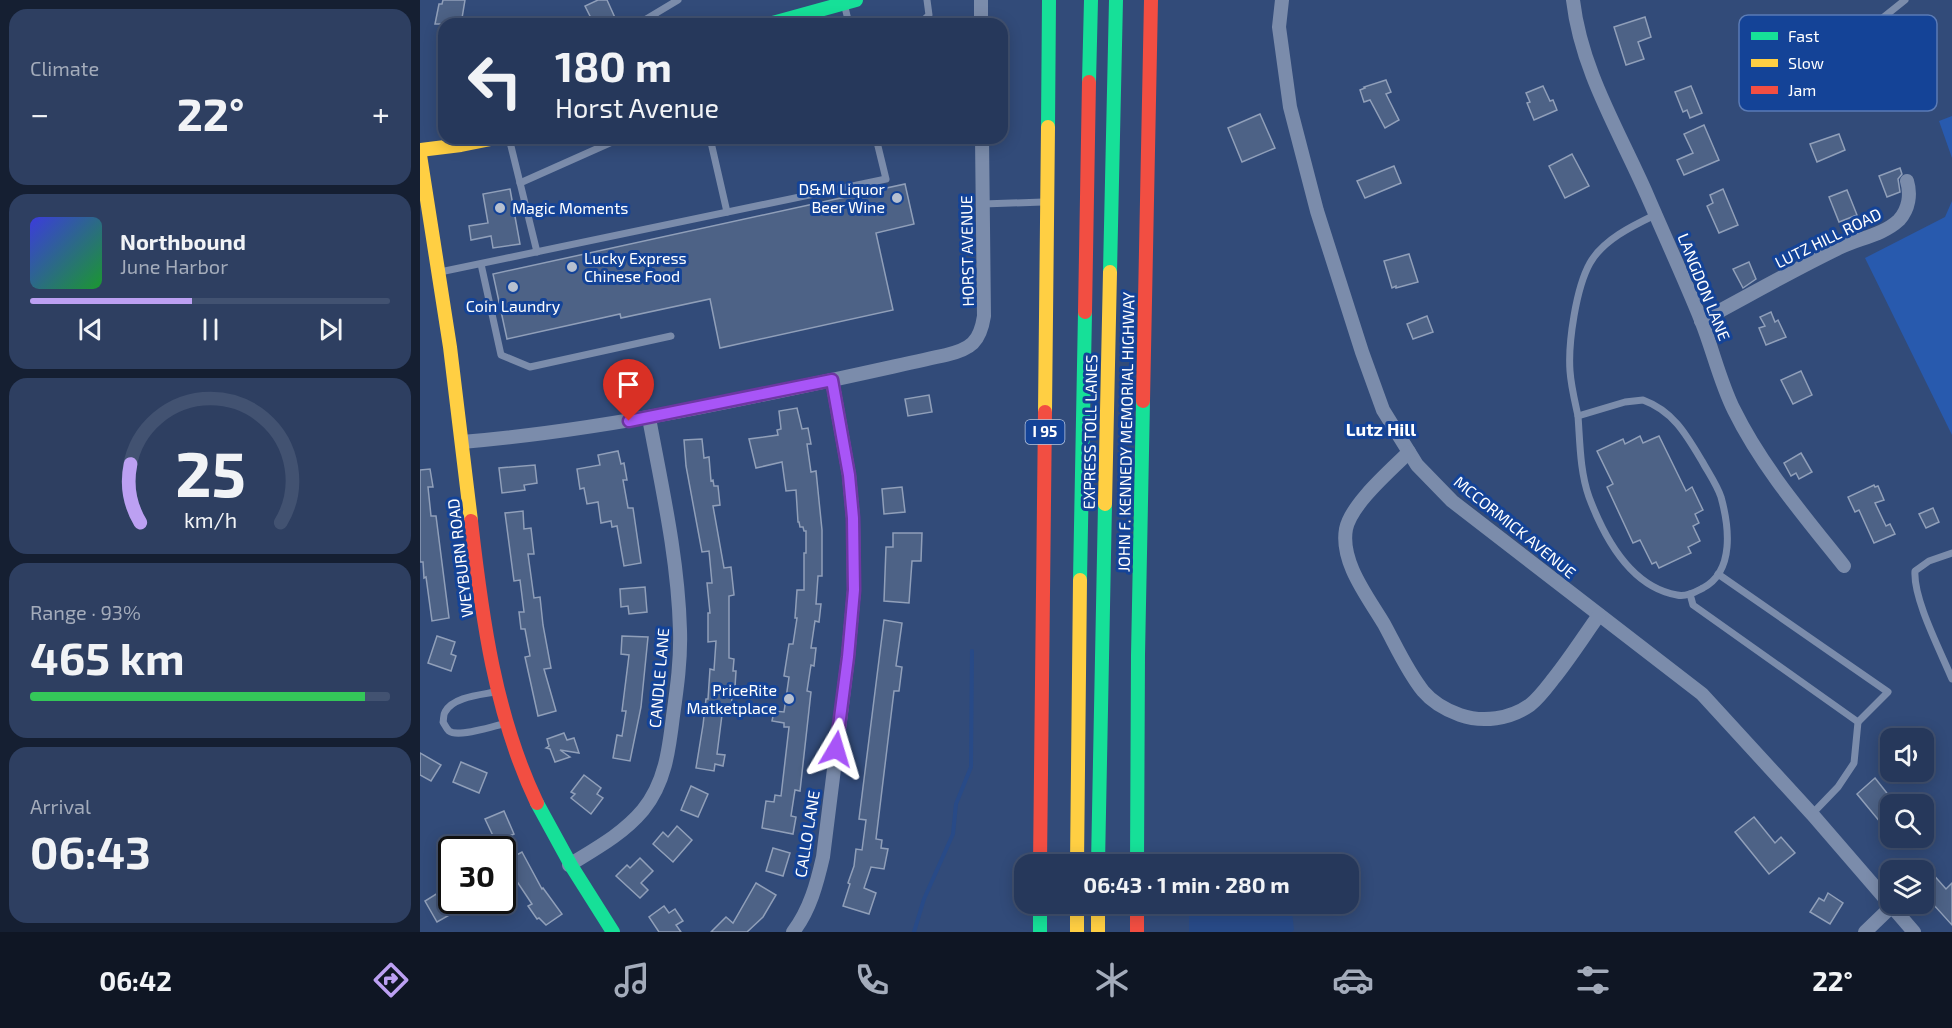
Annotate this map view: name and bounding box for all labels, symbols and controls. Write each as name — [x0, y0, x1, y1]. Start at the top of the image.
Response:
legend — [1739, 15, 1937, 111]
text: Fast — [1788, 26, 1819, 45]
text: 180 m — [555, 40, 672, 90]
icon: left — [456, 42, 534, 120]
text: Slow — [1788, 53, 1824, 72]
text: Climate — [30, 56, 99, 80]
text: Jam — [1788, 80, 1816, 99]
text: 22° — [177, 86, 244, 140]
text: Horst Avenue — [555, 91, 719, 123]
text: − — [30, 93, 49, 133]
text: + — [372, 93, 390, 133]
place label: D&M Liquor Beer Wine — [798, 179, 886, 216]
marker: D&M Liquor Beer Wine — [890, 191, 904, 205]
street label: HORST AVENUE — [956, 195, 977, 307]
place label: Magic Moments — [512, 198, 628, 217]
marker: Magic Moments — [493, 201, 507, 215]
street label: LUTZ HILL ROAD — [1771, 204, 1884, 272]
text: Northbound — [120, 228, 246, 254]
street label: LANGDON LANE — [1674, 230, 1735, 343]
place label: Lucky Express Chinese Food — [584, 248, 687, 285]
text: June Harbor — [120, 254, 228, 278]
marker: Lucky Express Chinese Food — [565, 260, 579, 274]
marker: Coin Laundry — [506, 280, 520, 294]
street label: JOHN F. KENNEDY MEMORIAL HIGHWAY — [1114, 292, 1137, 572]
place label: Coin Laundry — [466, 296, 561, 315]
icon: previous — [74, 313, 107, 346]
icon: pause — [194, 313, 227, 346]
icon: next — [314, 313, 347, 346]
street label: EXPRESS TOLL LANES — [1079, 354, 1100, 510]
pin — [603, 359, 654, 421]
icon: arrive — [612, 368, 645, 401]
district label: Lutz Hill — [1346, 418, 1416, 440]
road number: I 95 — [1026, 420, 1064, 444]
text: 25 — [175, 435, 245, 510]
street label: MCCORMICK AVENUE — [1451, 472, 1580, 582]
street label: WEYBURN ROAD — [443, 498, 476, 619]
text: km/h — [183, 507, 237, 532]
text: Range · 93% — [30, 600, 141, 624]
street label: CANDLE LANE — [645, 627, 672, 729]
text: 465 km — [30, 630, 185, 684]
place label: PriceRite Matketplace — [686, 680, 777, 717]
marker: PriceRite Matketplace — [782, 692, 796, 706]
position arrow — [804, 717, 868, 781]
map controls — [1880, 728, 1934, 914]
button: sound — [1880, 728, 1934, 782]
street label: CALLO LANE — [790, 789, 823, 879]
text: Arrival — [30, 794, 91, 818]
button: search — [1880, 794, 1934, 848]
text: 06:43 — [30, 824, 151, 878]
speed limit sign: 30 — [438, 836, 516, 914]
button: layers — [1880, 860, 1934, 914]
text: 06:43 · 1 min · 280 m — [1083, 871, 1290, 897]
icon: directions — [370, 959, 412, 1001]
icon: music — [611, 959, 653, 1001]
icon: phone — [851, 959, 893, 1001]
icon: climate — [1091, 959, 1133, 1001]
icon: car — [1332, 959, 1374, 1001]
icon: filters — [1572, 959, 1614, 1001]
text: 06:42 — [99, 964, 172, 996]
text: 22° — [1812, 964, 1853, 996]

